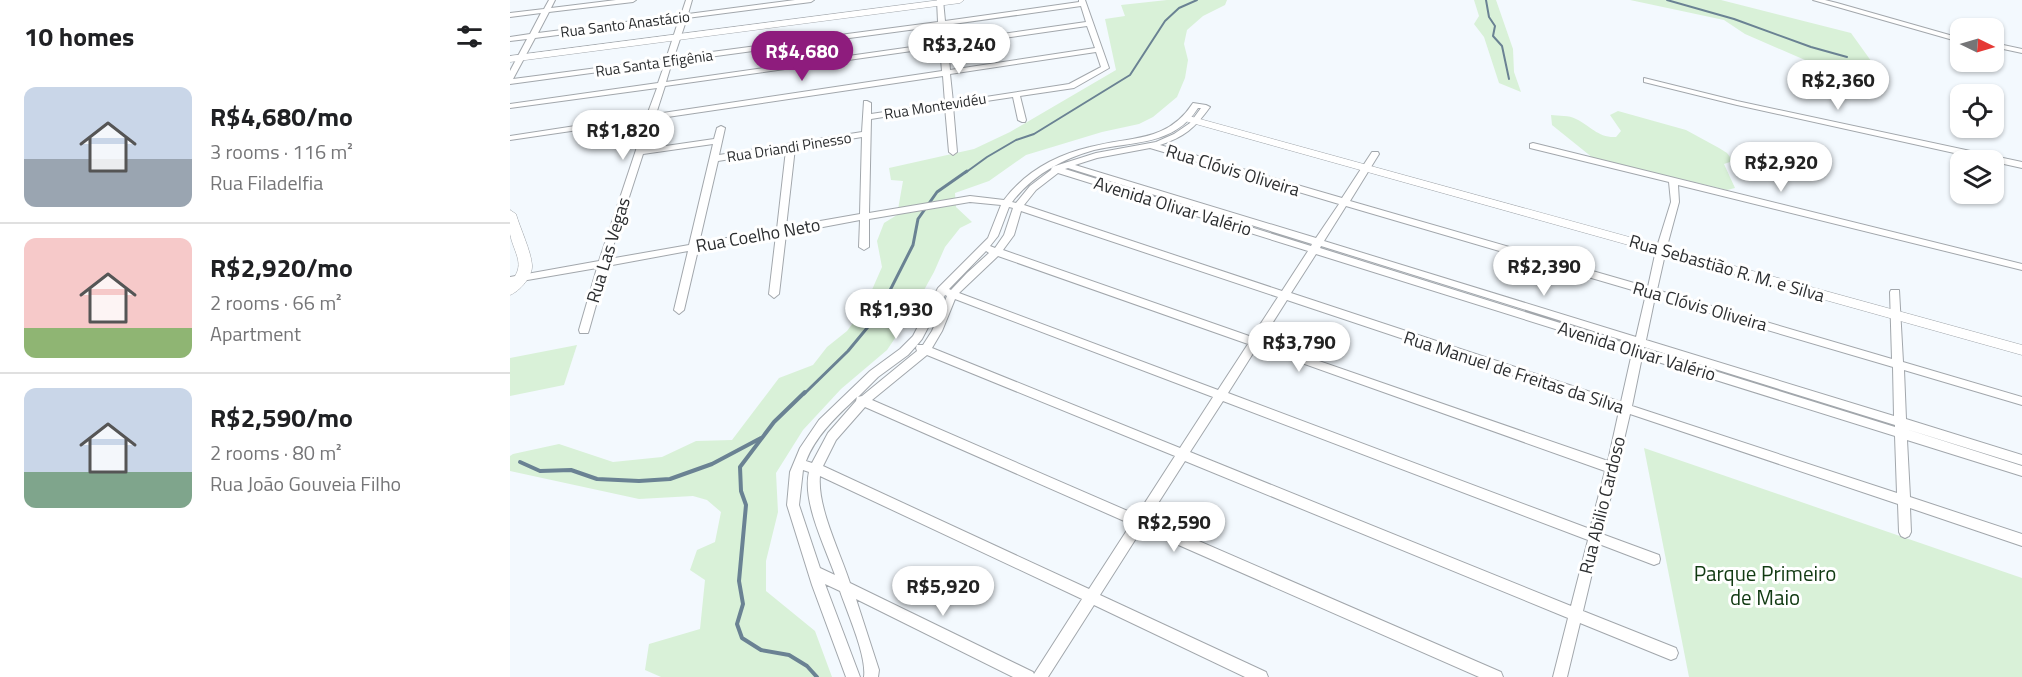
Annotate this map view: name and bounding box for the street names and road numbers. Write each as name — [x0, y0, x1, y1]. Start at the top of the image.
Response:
street label: Rua Santo Anastácio — [559, 5, 691, 43]
street label: Rua Santa Efigênia — [594, 43, 715, 83]
street label: Rua Montevidéu — [882, 87, 988, 125]
street label: Rua Driandi Pinesso — [725, 126, 853, 168]
street label: Rua Clóvis Oliveira — [1163, 137, 1303, 203]
street label: Avenida Olivar Valério — [1091, 169, 1255, 243]
street label: Rua Las Vegas — [579, 194, 637, 306]
street label: Rua Coelho Neto — [694, 211, 822, 259]
street label: Rua Sebastião R. M. e Silva — [1626, 227, 1828, 309]
street label: Rua Clóvis Oliveira — [1630, 274, 1770, 338]
street label: Avenida Olivar Valério — [1555, 314, 1719, 388]
street label: Rua Manuel de Freitas da Silva — [1400, 324, 1628, 420]
street label: Rua Abilio Cardoso — [1572, 433, 1632, 577]

